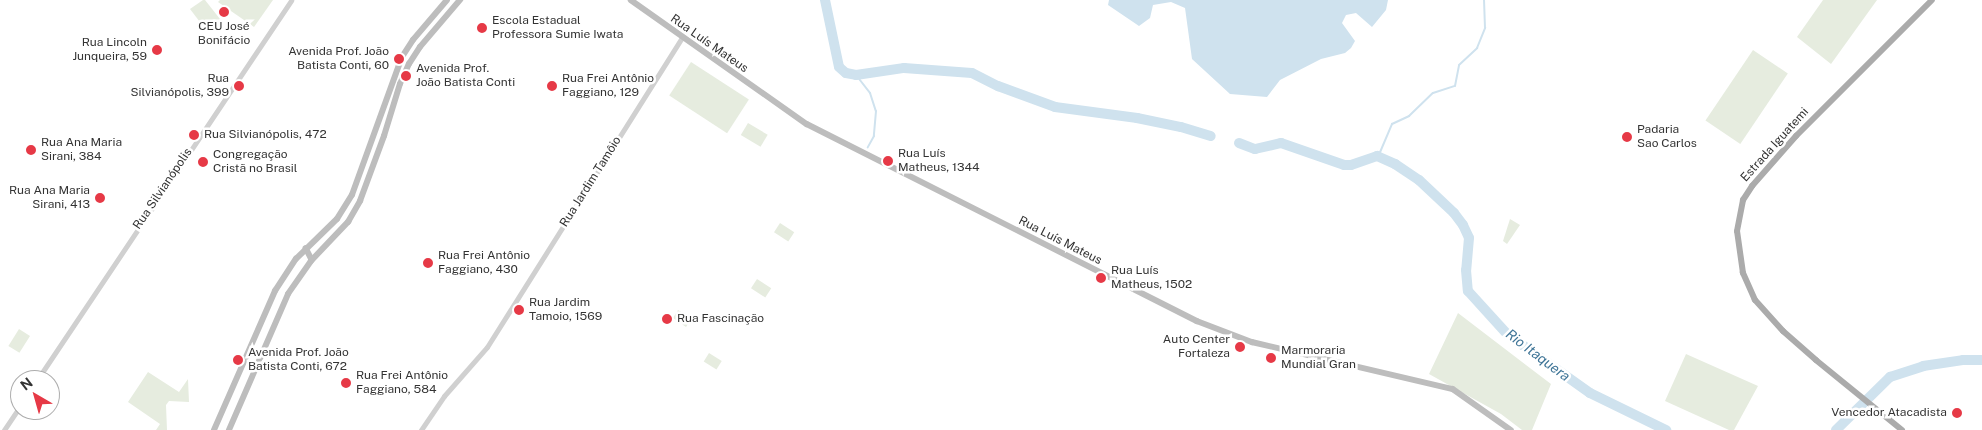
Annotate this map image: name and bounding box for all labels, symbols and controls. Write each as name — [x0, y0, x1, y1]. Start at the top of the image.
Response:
marker: CEU José Bonifácio — [218, 6, 230, 18]
street label: Rua Luís Mateus — [667, 12, 751, 76]
place label: Escola Estadual Professora Sumie Iwata — [492, 14, 624, 42]
place label: CEU José Bonifácio — [198, 20, 250, 48]
marker: Escola Estadual Professora Sumie Iwata — [476, 22, 488, 34]
place label: Rua Lincoln Junqueira, 59 — [72, 36, 147, 64]
marker: Rua Lincoln Junqueira, 59 — [151, 44, 163, 56]
place label: Avenida Prof. João Batista Conti, 60 — [288, 45, 389, 73]
marker: Avenida Prof. João Batista Conti, 60 — [393, 53, 405, 65]
place label: Avenida Prof. João Batista Conti — [416, 62, 515, 90]
marker: Avenida Prof. João Batista Conti — [400, 70, 412, 82]
place label: Rua Silvianópolis, 399 — [130, 72, 229, 100]
place label: Rua Frei Antônio Faggiano, 129 — [562, 72, 654, 100]
marker: Rua Silvianópolis, 399 — [233, 80, 245, 92]
marker: Rua Frei Antônio Faggiano, 129 — [546, 80, 558, 92]
street label: Estrada Iguatemi — [1738, 105, 1812, 185]
place label: Padaria Sao Carlos — [1637, 123, 1697, 151]
place label: Rua Silvianópolis, 472 — [204, 128, 327, 142]
marker: Rua Silvianópolis, 472 — [188, 129, 200, 141]
marker: Padaria Sao Carlos — [1621, 131, 1633, 143]
street label: Rua Jardim Tamôio — [557, 134, 625, 230]
place label: Rua Ana Maria Sirani, 384 — [41, 136, 122, 164]
marker: Rua Ana Maria Sirani, 384 — [25, 144, 37, 156]
street label: Rua Silvianópolis — [130, 146, 196, 232]
place label: Rua Luís Matheus, 1344 — [898, 147, 980, 175]
place label: Congregação Cristã no Brasil — [213, 148, 298, 176]
marker: Rua Luís Matheus, 1344 — [882, 155, 894, 167]
marker: Congregação Cristã no Brasil — [197, 156, 209, 168]
place label: Rua Ana Maria Sirani, 413 — [9, 184, 90, 212]
marker: Rua Ana Maria Sirani, 413 — [94, 192, 106, 204]
street label: Rua Luís Mateus — [1016, 214, 1104, 268]
place label: Rua Frei Antônio Faggiano, 430 — [438, 249, 530, 277]
marker: Rua Frei Antônio Faggiano, 430 — [422, 257, 434, 269]
place label: Rua Luís Matheus, 1502 — [1111, 264, 1192, 292]
marker: Rua Luís Matheus, 1502 — [1095, 272, 1107, 284]
place label: Rua Jardim Tamoio, 1569 — [529, 296, 602, 324]
marker: Rua Jardim Tamoio, 1569 — [513, 304, 525, 316]
place label: Rua Fascinação — [677, 312, 764, 326]
marker: Rua Fascinação — [661, 313, 673, 325]
water label: Rio Itaquera — [1503, 325, 1573, 385]
place label: Auto Center Fortaleza — [1163, 333, 1230, 361]
marker: Auto Center Fortaleza — [1234, 341, 1246, 353]
place label: Marmoraria Mundial Gran — [1281, 344, 1356, 372]
place label: Avenida Prof. João Batista Conti, 672 — [248, 346, 349, 374]
marker: Marmoraria Mundial Gran — [1265, 352, 1277, 364]
marker: Avenida Prof. João Batista Conti, 672 — [232, 354, 244, 366]
place label: Rua Frei Antônio Faggiano, 584 — [356, 369, 448, 397]
north arrow — [10, 370, 60, 420]
text: N — [17, 374, 36, 394]
marker: Rua Frei Antônio Faggiano, 584 — [340, 377, 352, 389]
place label: Vencedor Atacadista — [1831, 406, 1947, 420]
marker: Vencedor Atacadista — [1951, 407, 1963, 419]

